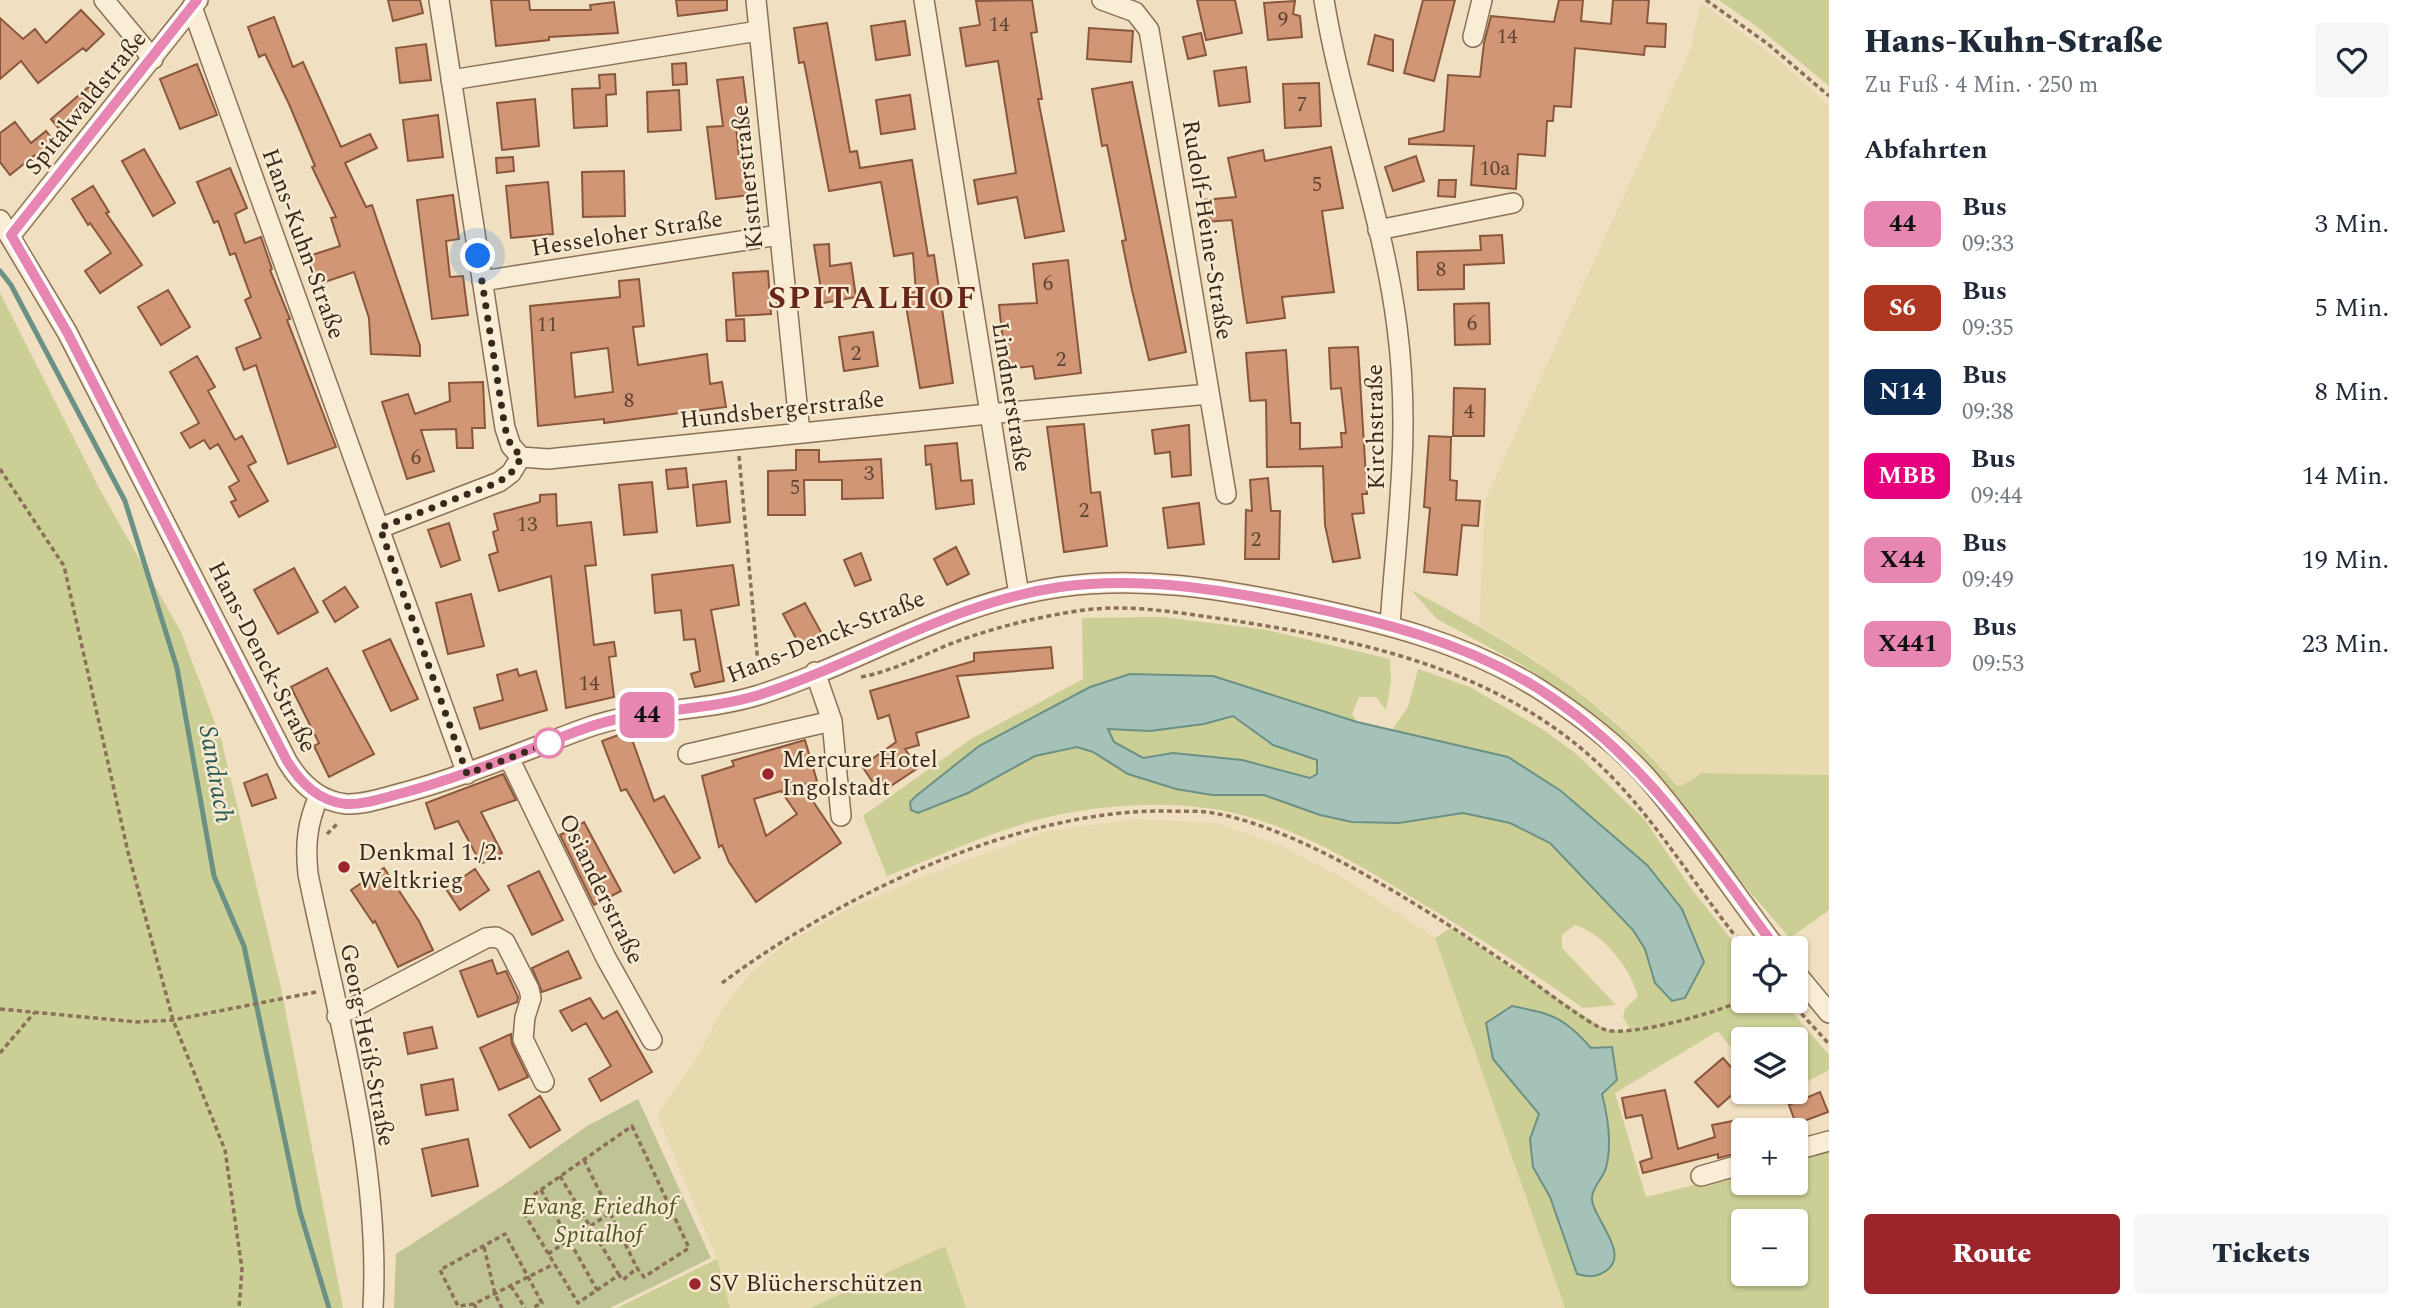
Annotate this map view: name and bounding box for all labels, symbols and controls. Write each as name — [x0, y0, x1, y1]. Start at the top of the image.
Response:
house number: 9 — [1278, 4, 1288, 36]
house number: 14 — [989, 9, 1010, 41]
text: Hans-Kuhn-Straße — [1864, 17, 2163, 67]
house number: 14 — [1497, 21, 1518, 53]
street label: Spitalwaldstraße — [16, 23, 156, 183]
button: heart — [2315, 23, 2389, 97]
text: Zu Fuß · 4 Min. · 250 m — [1864, 68, 2098, 103]
house number: 7 — [1297, 89, 1307, 121]
street label: Kistnerstraße — [723, 103, 773, 251]
street label: Rudolf-Heine-Straße — [1172, 117, 1242, 343]
text: Abfahrten — [1864, 130, 1988, 170]
street label: Hans-Kuhn-Straße — [252, 144, 354, 344]
house number: 10a — [1479, 153, 1511, 185]
house number: 5 — [1312, 169, 1322, 201]
text: Bus — [1962, 187, 2007, 227]
street label: Hesseloher Straße — [529, 201, 725, 267]
text: 3 Min. — [2315, 204, 2389, 244]
text: 44 — [1889, 206, 1916, 242]
text: 09:33 — [1962, 227, 2014, 262]
your location — [460, 238, 495, 273]
house number: 8 — [1436, 254, 1446, 286]
house number: 6 — [1043, 268, 1053, 300]
text: Bus — [1962, 271, 2007, 311]
district label: SPITALHOF — [768, 274, 978, 323]
text: 5 Min. — [2315, 288, 2389, 328]
text: S6 — [1889, 290, 1916, 326]
house number: 6 — [1467, 308, 1477, 340]
house number: 11 — [537, 309, 558, 341]
text: 09:35 — [1962, 311, 2014, 346]
street label: Lindnerstraße — [981, 319, 1041, 475]
house number: 2 — [851, 338, 861, 370]
house number: 2 — [1056, 344, 1066, 376]
text: Bus — [1962, 355, 2007, 395]
street label: Kirchstraße — [1357, 364, 1395, 490]
text: 8 Min. — [2315, 372, 2389, 412]
text: N14 — [1879, 374, 1926, 410]
street label: Hundsbergerstraße — [678, 381, 886, 439]
house number: 8 — [624, 385, 634, 417]
text: 09:38 — [1962, 395, 2014, 430]
house number: 4 — [1464, 396, 1475, 428]
text: Bus — [1971, 439, 2016, 479]
house number: 6 — [411, 442, 421, 474]
text: 14 Min. — [2302, 456, 2389, 496]
house number: 3 — [864, 458, 875, 490]
text: MBB — [1878, 458, 1936, 494]
house number: 5 — [790, 472, 800, 504]
text: 09:44 — [1971, 479, 2023, 514]
house number: 2 — [1079, 495, 1089, 527]
house number: 13 — [517, 509, 538, 541]
text: Bus — [1962, 523, 2007, 563]
house number: 2 — [1251, 524, 1261, 556]
text: 19 Min. — [2302, 540, 2389, 580]
text: X44 — [1880, 542, 1925, 578]
street label: Hans-Denck-Straße — [198, 555, 326, 759]
text: 09:49 — [1962, 563, 2014, 598]
street label: Hans-Denck-Straße — [721, 581, 931, 693]
text: Bus — [1972, 607, 2017, 647]
text: 23 Min. — [2302, 624, 2389, 664]
text: X441 — [1878, 626, 1937, 662]
text: 09:53 — [1972, 647, 2024, 682]
house number: 14 — [579, 668, 600, 700]
line badge: 44 — [616, 692, 678, 738]
text: 44 — [634, 697, 660, 733]
water label: Sandrach — [188, 722, 244, 826]
unlabelled marker — [534, 728, 564, 758]
place label: Mercure Hotel Ingolstadt — [782, 742, 938, 806]
marker: Mercure Hotel Ingolstadt — [760, 766, 776, 782]
street label: Osianderstraße — [549, 807, 653, 971]
place label: Denkmal 1./2. Weltkrieg — [358, 835, 503, 899]
marker: Denkmal 1./2. Weltkrieg — [336, 859, 352, 875]
map controls — [1731, 936, 1808, 1286]
button: locate — [1731, 936, 1808, 1013]
street label: Georg-Heiß-Straße — [330, 941, 404, 1149]
button: layers — [1731, 1027, 1808, 1104]
button: + — [1731, 1118, 1808, 1195]
park label: Evang. Friedhof Spitalhof — [522, 1189, 681, 1253]
button: − — [1731, 1209, 1808, 1286]
button: Route — [1864, 1214, 2120, 1294]
button: Tickets — [2134, 1214, 2389, 1294]
place label: SV Blücherschützen — [709, 1266, 923, 1302]
marker: SV Blücherschützen — [687, 1276, 703, 1292]

